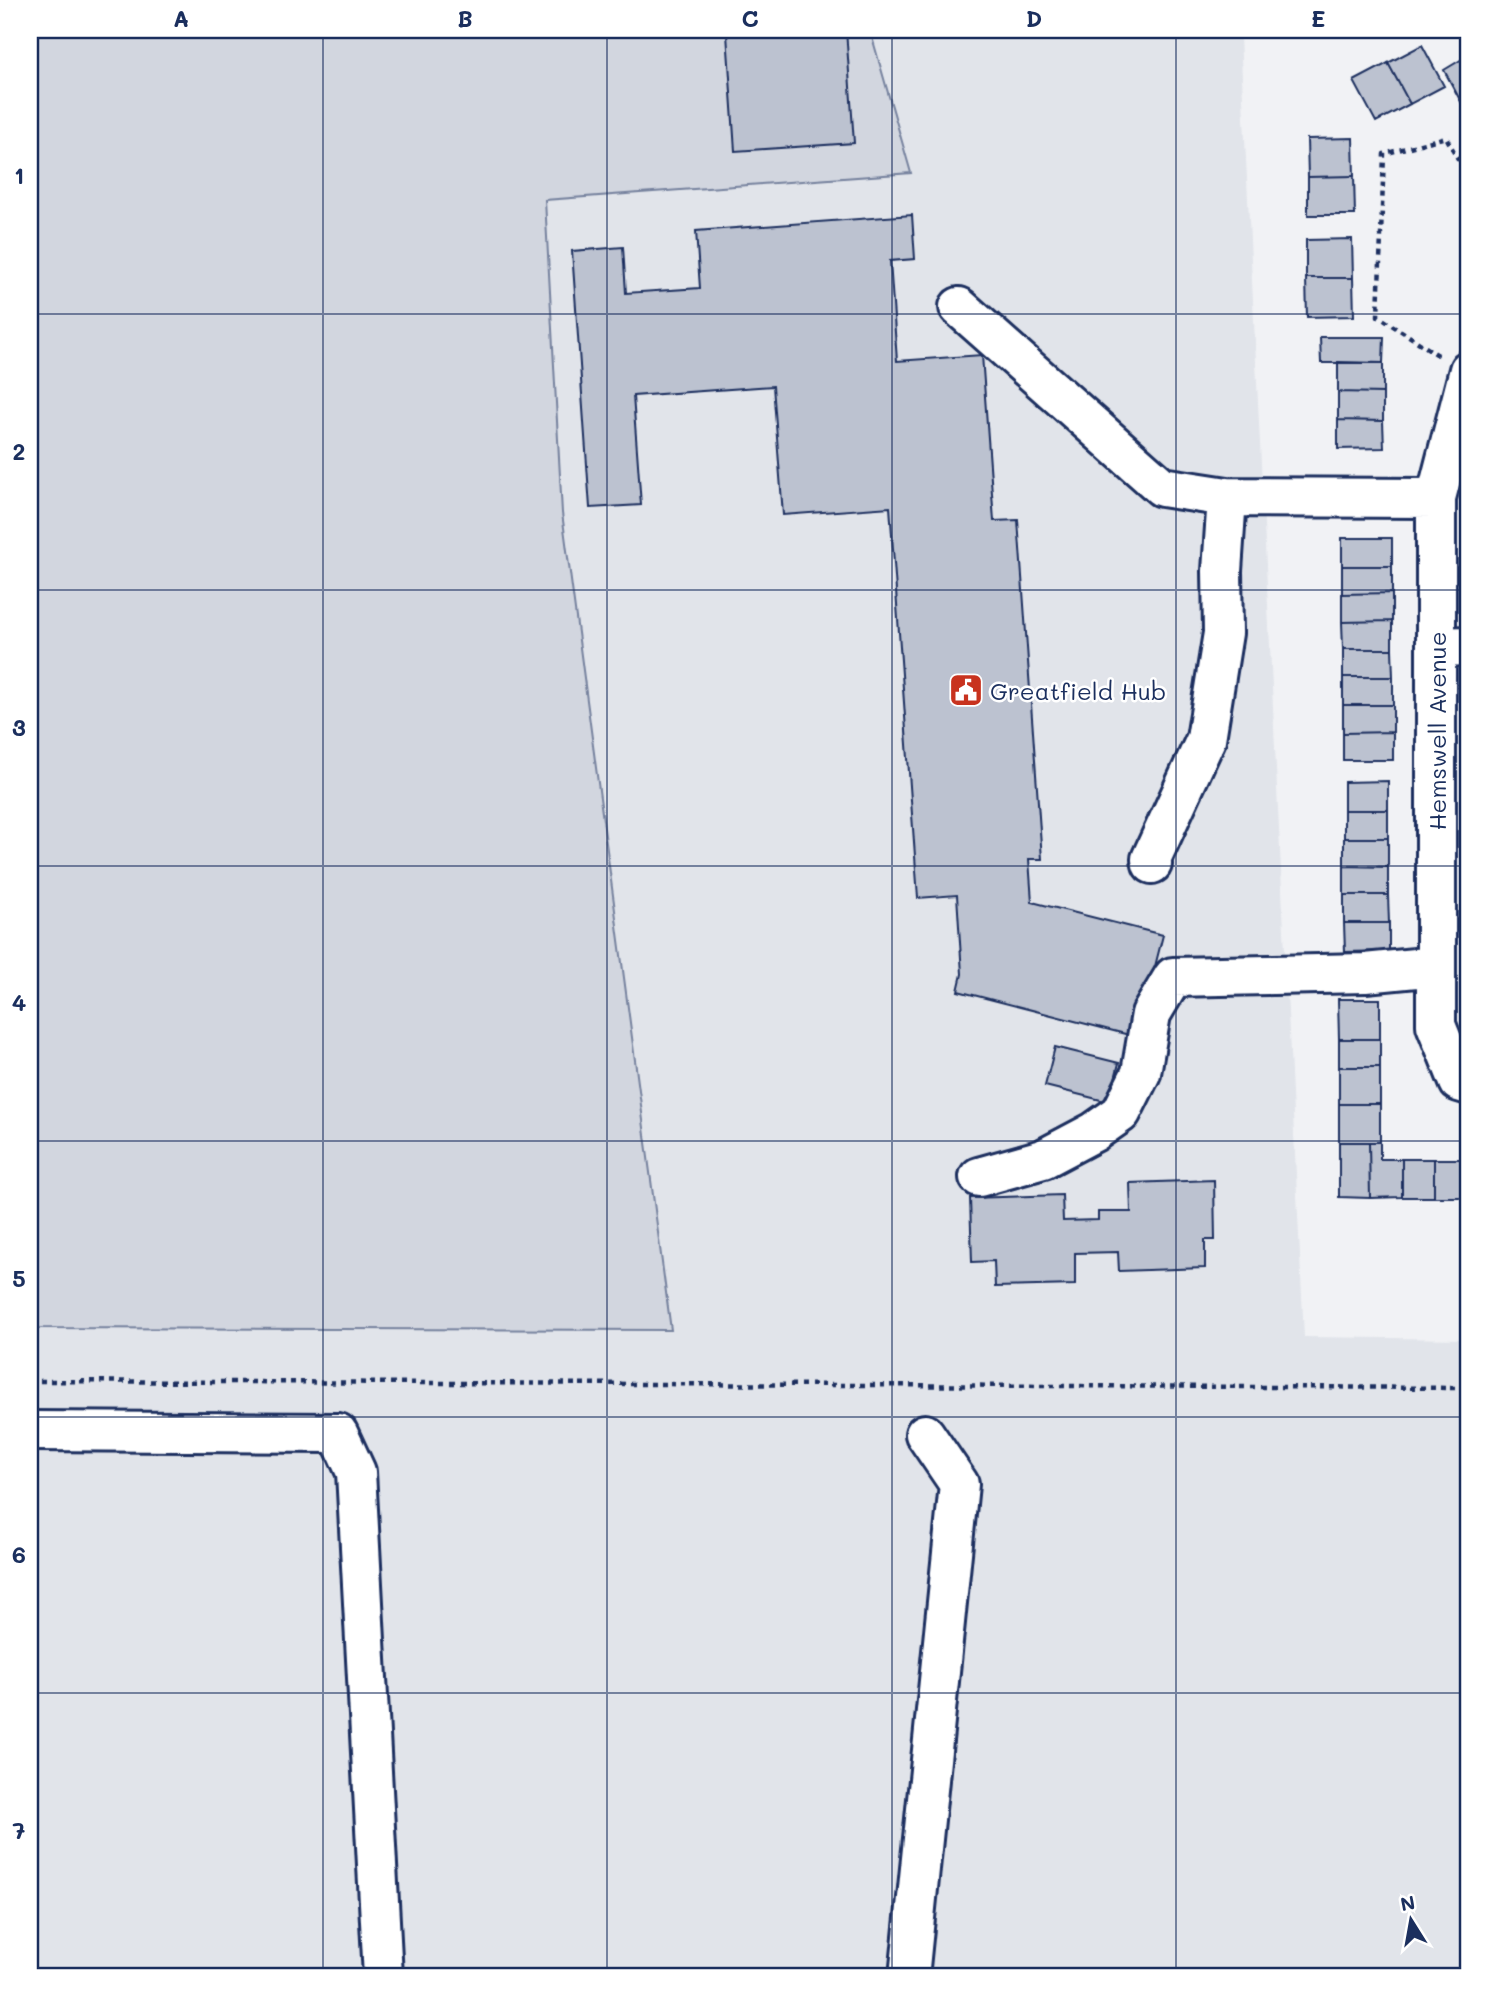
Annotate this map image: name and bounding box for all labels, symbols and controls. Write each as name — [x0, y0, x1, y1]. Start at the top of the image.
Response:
text: A — [173, 3, 189, 33]
text: B — [457, 3, 473, 33]
text: C — [741, 3, 759, 33]
text: D — [1026, 3, 1042, 33]
text: E — [1311, 3, 1325, 33]
text: 1 — [14, 160, 24, 190]
text: 2 — [13, 436, 25, 466]
street label: Hemswell Avenue — [1421, 631, 1452, 831]
public building icon: Greatfield Hub — [947, 671, 985, 709]
place label: Greatfield Hub — [990, 675, 1166, 706]
text: 3 — [12, 712, 26, 742]
text: 4 — [12, 987, 26, 1017]
text: 5 — [12, 1263, 26, 1293]
text: 6 — [12, 1539, 26, 1569]
text: 7 — [13, 1815, 26, 1845]
north arrow — [1376, 1884, 1446, 1954]
text: N — [1398, 1889, 1417, 1916]

